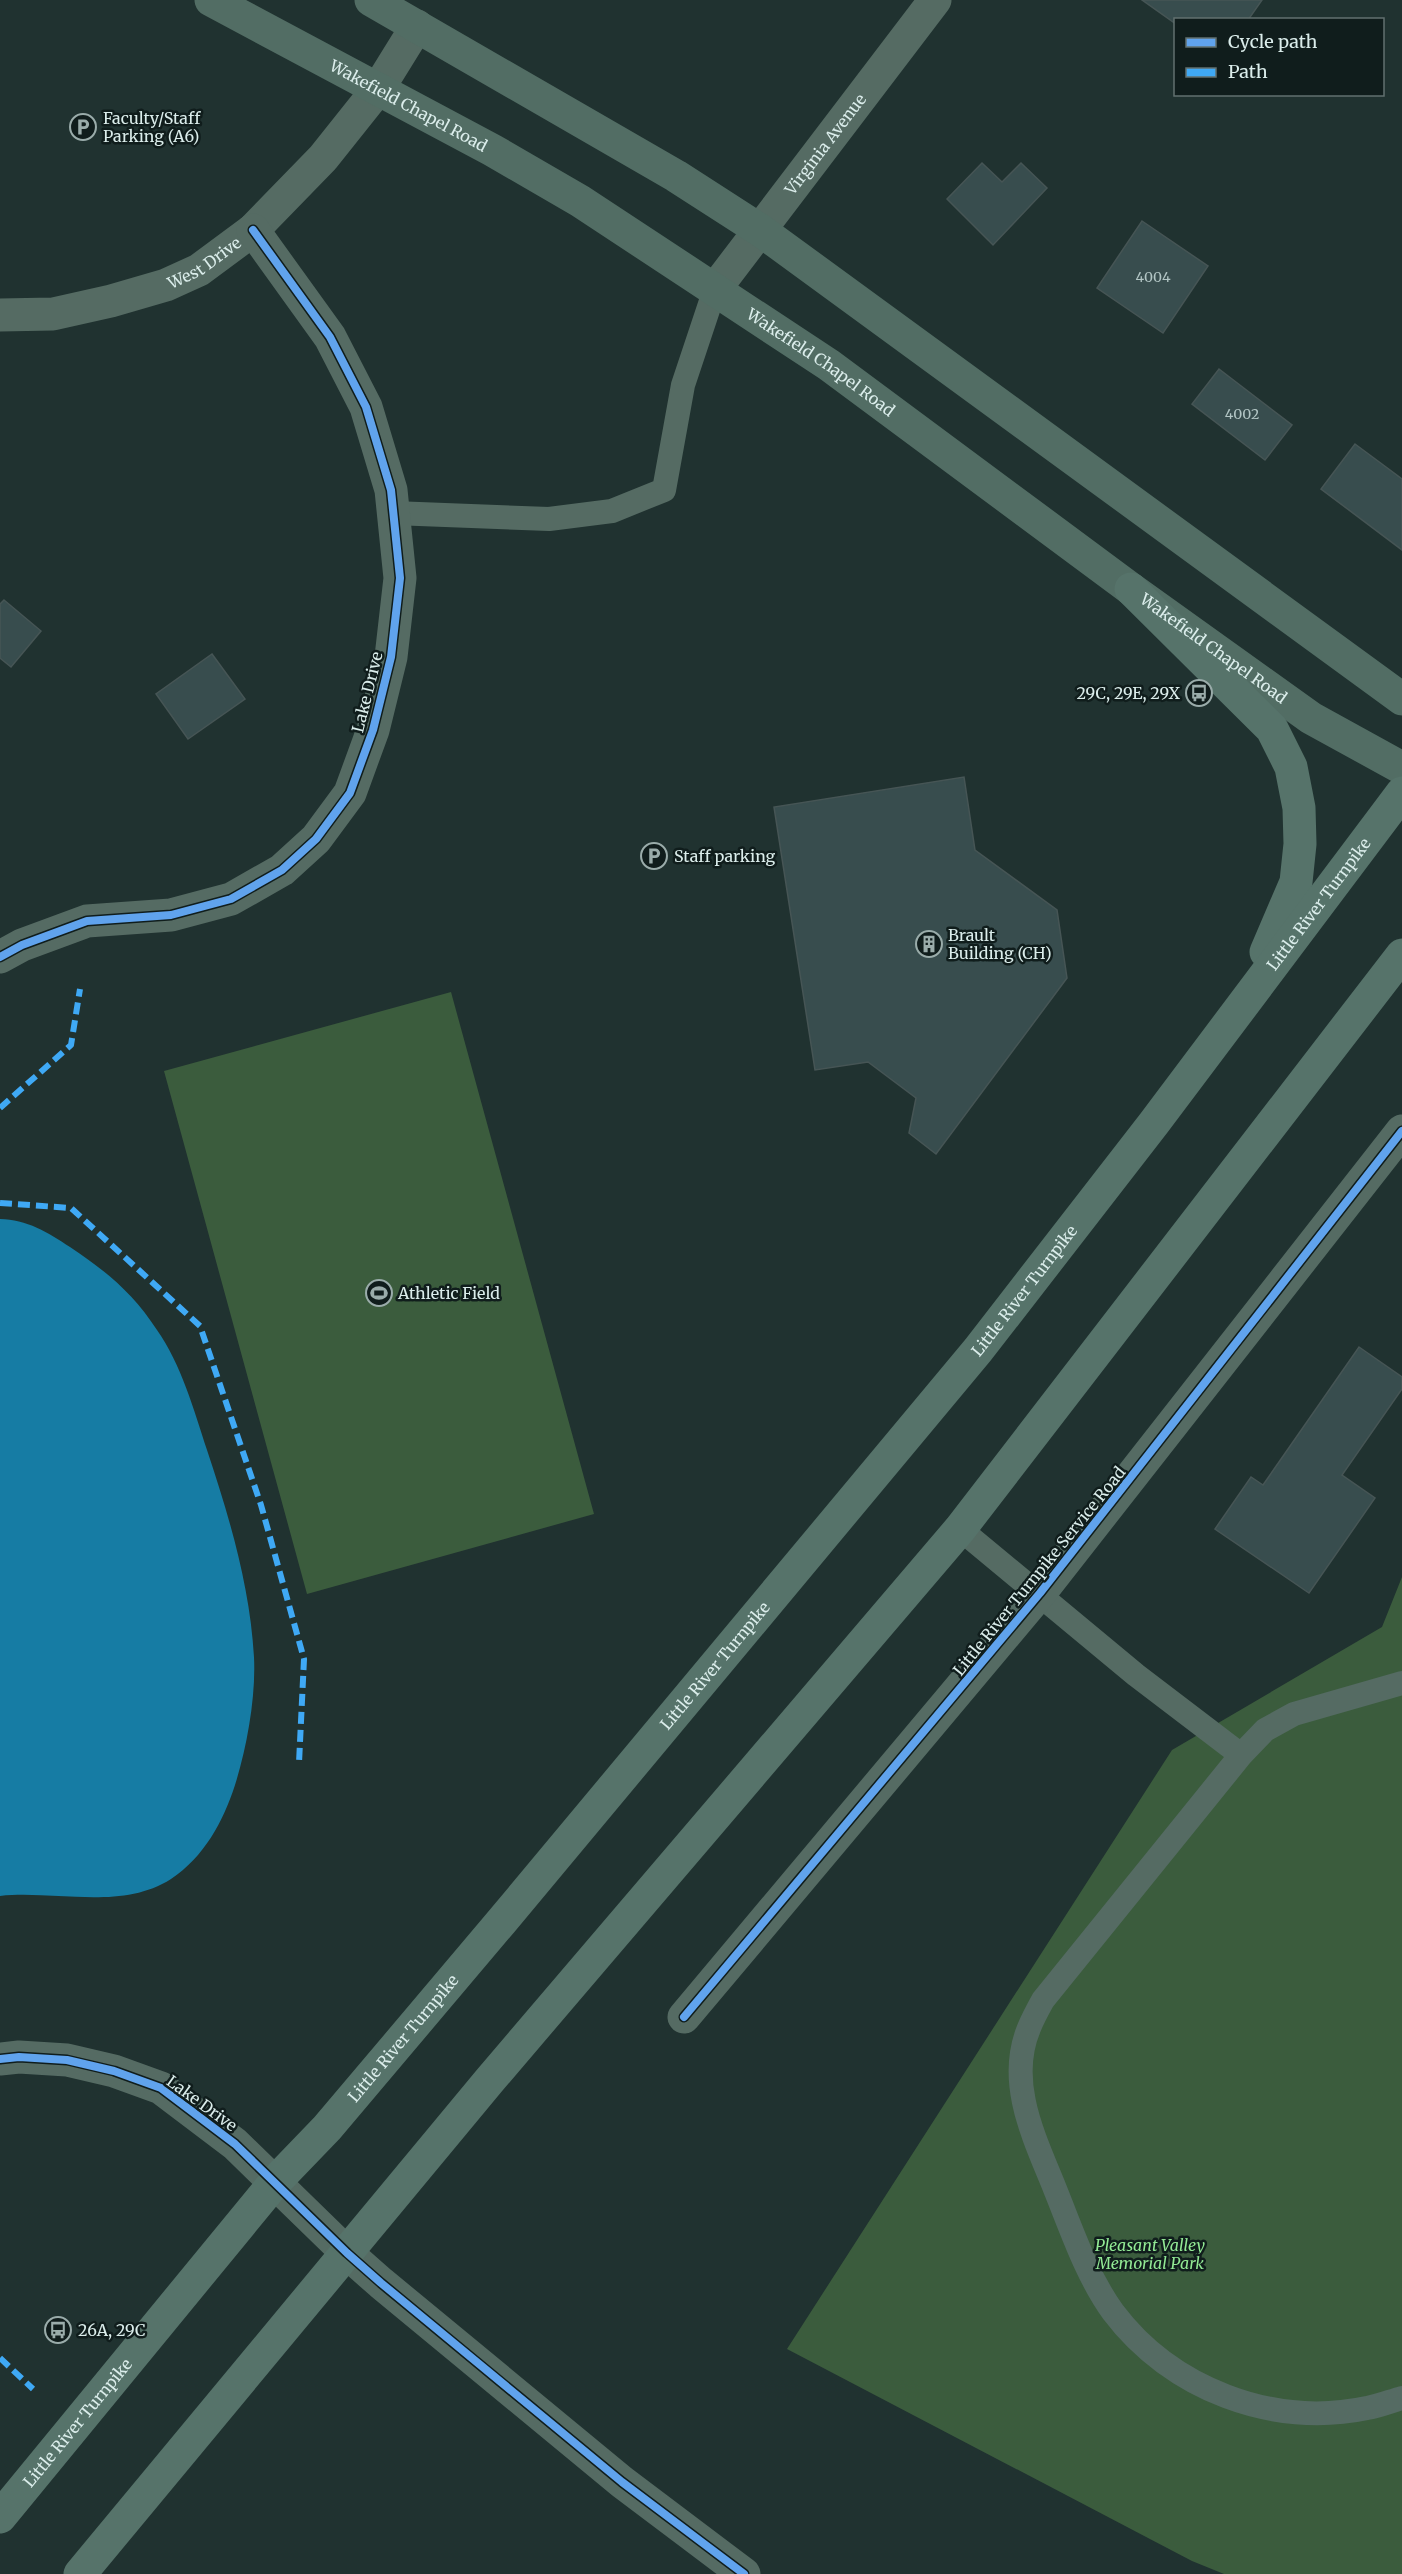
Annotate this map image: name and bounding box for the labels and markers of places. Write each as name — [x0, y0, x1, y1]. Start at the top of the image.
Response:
place label: Faculty/Staff Parking (A6) — [103, 108, 201, 146]
parking icon: Faculty/Staff Parking (A6) — [68, 112, 98, 142]
bus stop icon: 29C, 29E, 29X — [1184, 678, 1214, 708]
place label: 29C, 29E, 29X — [1076, 683, 1181, 703]
parking icon: Staff parking — [639, 841, 669, 871]
place label: Staff parking — [674, 846, 776, 866]
place label: Brault Building (CH) — [948, 925, 1052, 963]
building icon: Brault Building (CH) — [914, 929, 944, 959]
sports icon: Athletic Field — [364, 1278, 394, 1308]
place label: Athletic Field — [397, 1283, 500, 1303]
bus stop icon: 26A, 29C — [43, 2315, 73, 2345]
place label: 26A, 29C — [78, 2320, 146, 2340]

